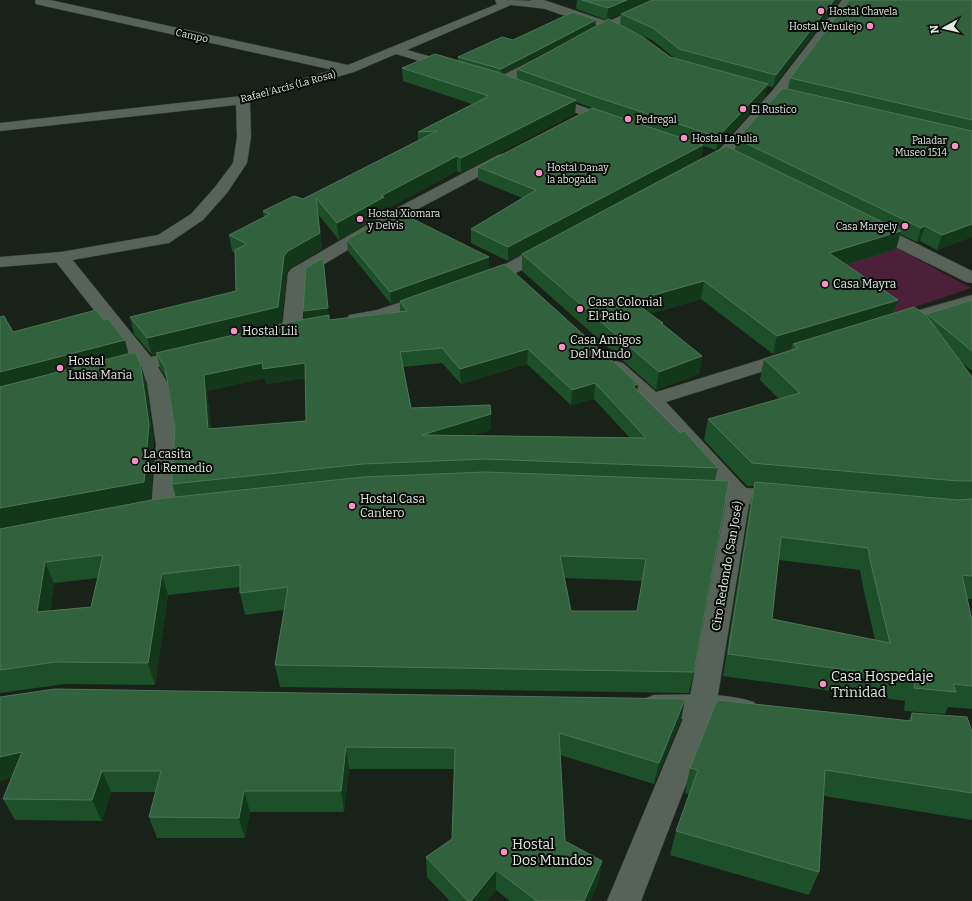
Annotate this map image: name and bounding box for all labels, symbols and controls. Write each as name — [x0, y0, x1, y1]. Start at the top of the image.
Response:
marker: Hostal Chavela — [816, 6, 826, 16]
place label: Hostal Chavela — [829, 6, 898, 18]
north arrow — [924, 8, 964, 48]
place label: Hostal Venulejo — [789, 21, 862, 33]
marker: Hostal Venulejo — [865, 21, 875, 31]
text: N — [927, 24, 942, 34]
street label: Campo — [174, 27, 209, 45]
street label: Rafael Arcis (La Rosa) — [239, 67, 337, 105]
marker: El Rustico — [738, 104, 748, 114]
place label: El Rustico — [751, 104, 797, 116]
marker: Pedregal — [623, 114, 633, 124]
place label: Pedregal — [636, 114, 677, 126]
marker: Hostal La Julia — [679, 133, 689, 143]
place label: Hostal La Julia — [692, 133, 758, 145]
place label: Paladar Museo 1514 — [895, 135, 948, 159]
marker: Paladar Museo 1514 — [950, 141, 960, 151]
place label: Hostal Danay la abogada — [547, 162, 609, 186]
marker: Hostal Danay la abogada — [534, 168, 544, 178]
place label: Hostal Xiomara y Delvis — [367, 208, 441, 232]
marker: Hostal Xiomara y Delvis — [355, 214, 365, 224]
place label: Casa Margely — [836, 221, 898, 233]
marker: Casa Margely — [900, 221, 910, 231]
place label: Casa Mayra — [833, 277, 897, 291]
marker: Casa Mayra — [820, 279, 830, 289]
place label: Casa Colonial El Patio — [588, 295, 663, 323]
marker: Casa Colonial El Patio — [575, 304, 585, 314]
place label: Hostal Lili — [242, 324, 298, 338]
marker: Hostal Lili — [229, 326, 239, 336]
place label: Casa Amigos Del Mundo — [570, 333, 641, 361]
marker: Casa Amigos Del Mundo — [557, 342, 567, 352]
place label: Hostal Luisa Maria — [68, 354, 133, 382]
marker: Hostal Luisa Maria — [55, 363, 65, 373]
place label: La casita del Remedio — [143, 447, 212, 475]
marker: La casita del Remedio — [130, 456, 140, 466]
place label: Hostal Casa Cantero — [360, 492, 425, 520]
street label: Ciro Redondo (San José) — [708, 500, 745, 632]
marker: Hostal Casa Cantero — [347, 501, 357, 511]
place label: Casa Hospedaje Trinidad — [831, 668, 933, 701]
marker: Casa Hospedaje Trinidad — [818, 679, 828, 689]
place label: Hostal Dos Mundos — [512, 836, 593, 869]
marker: Hostal Dos Mundos — [499, 847, 509, 857]

